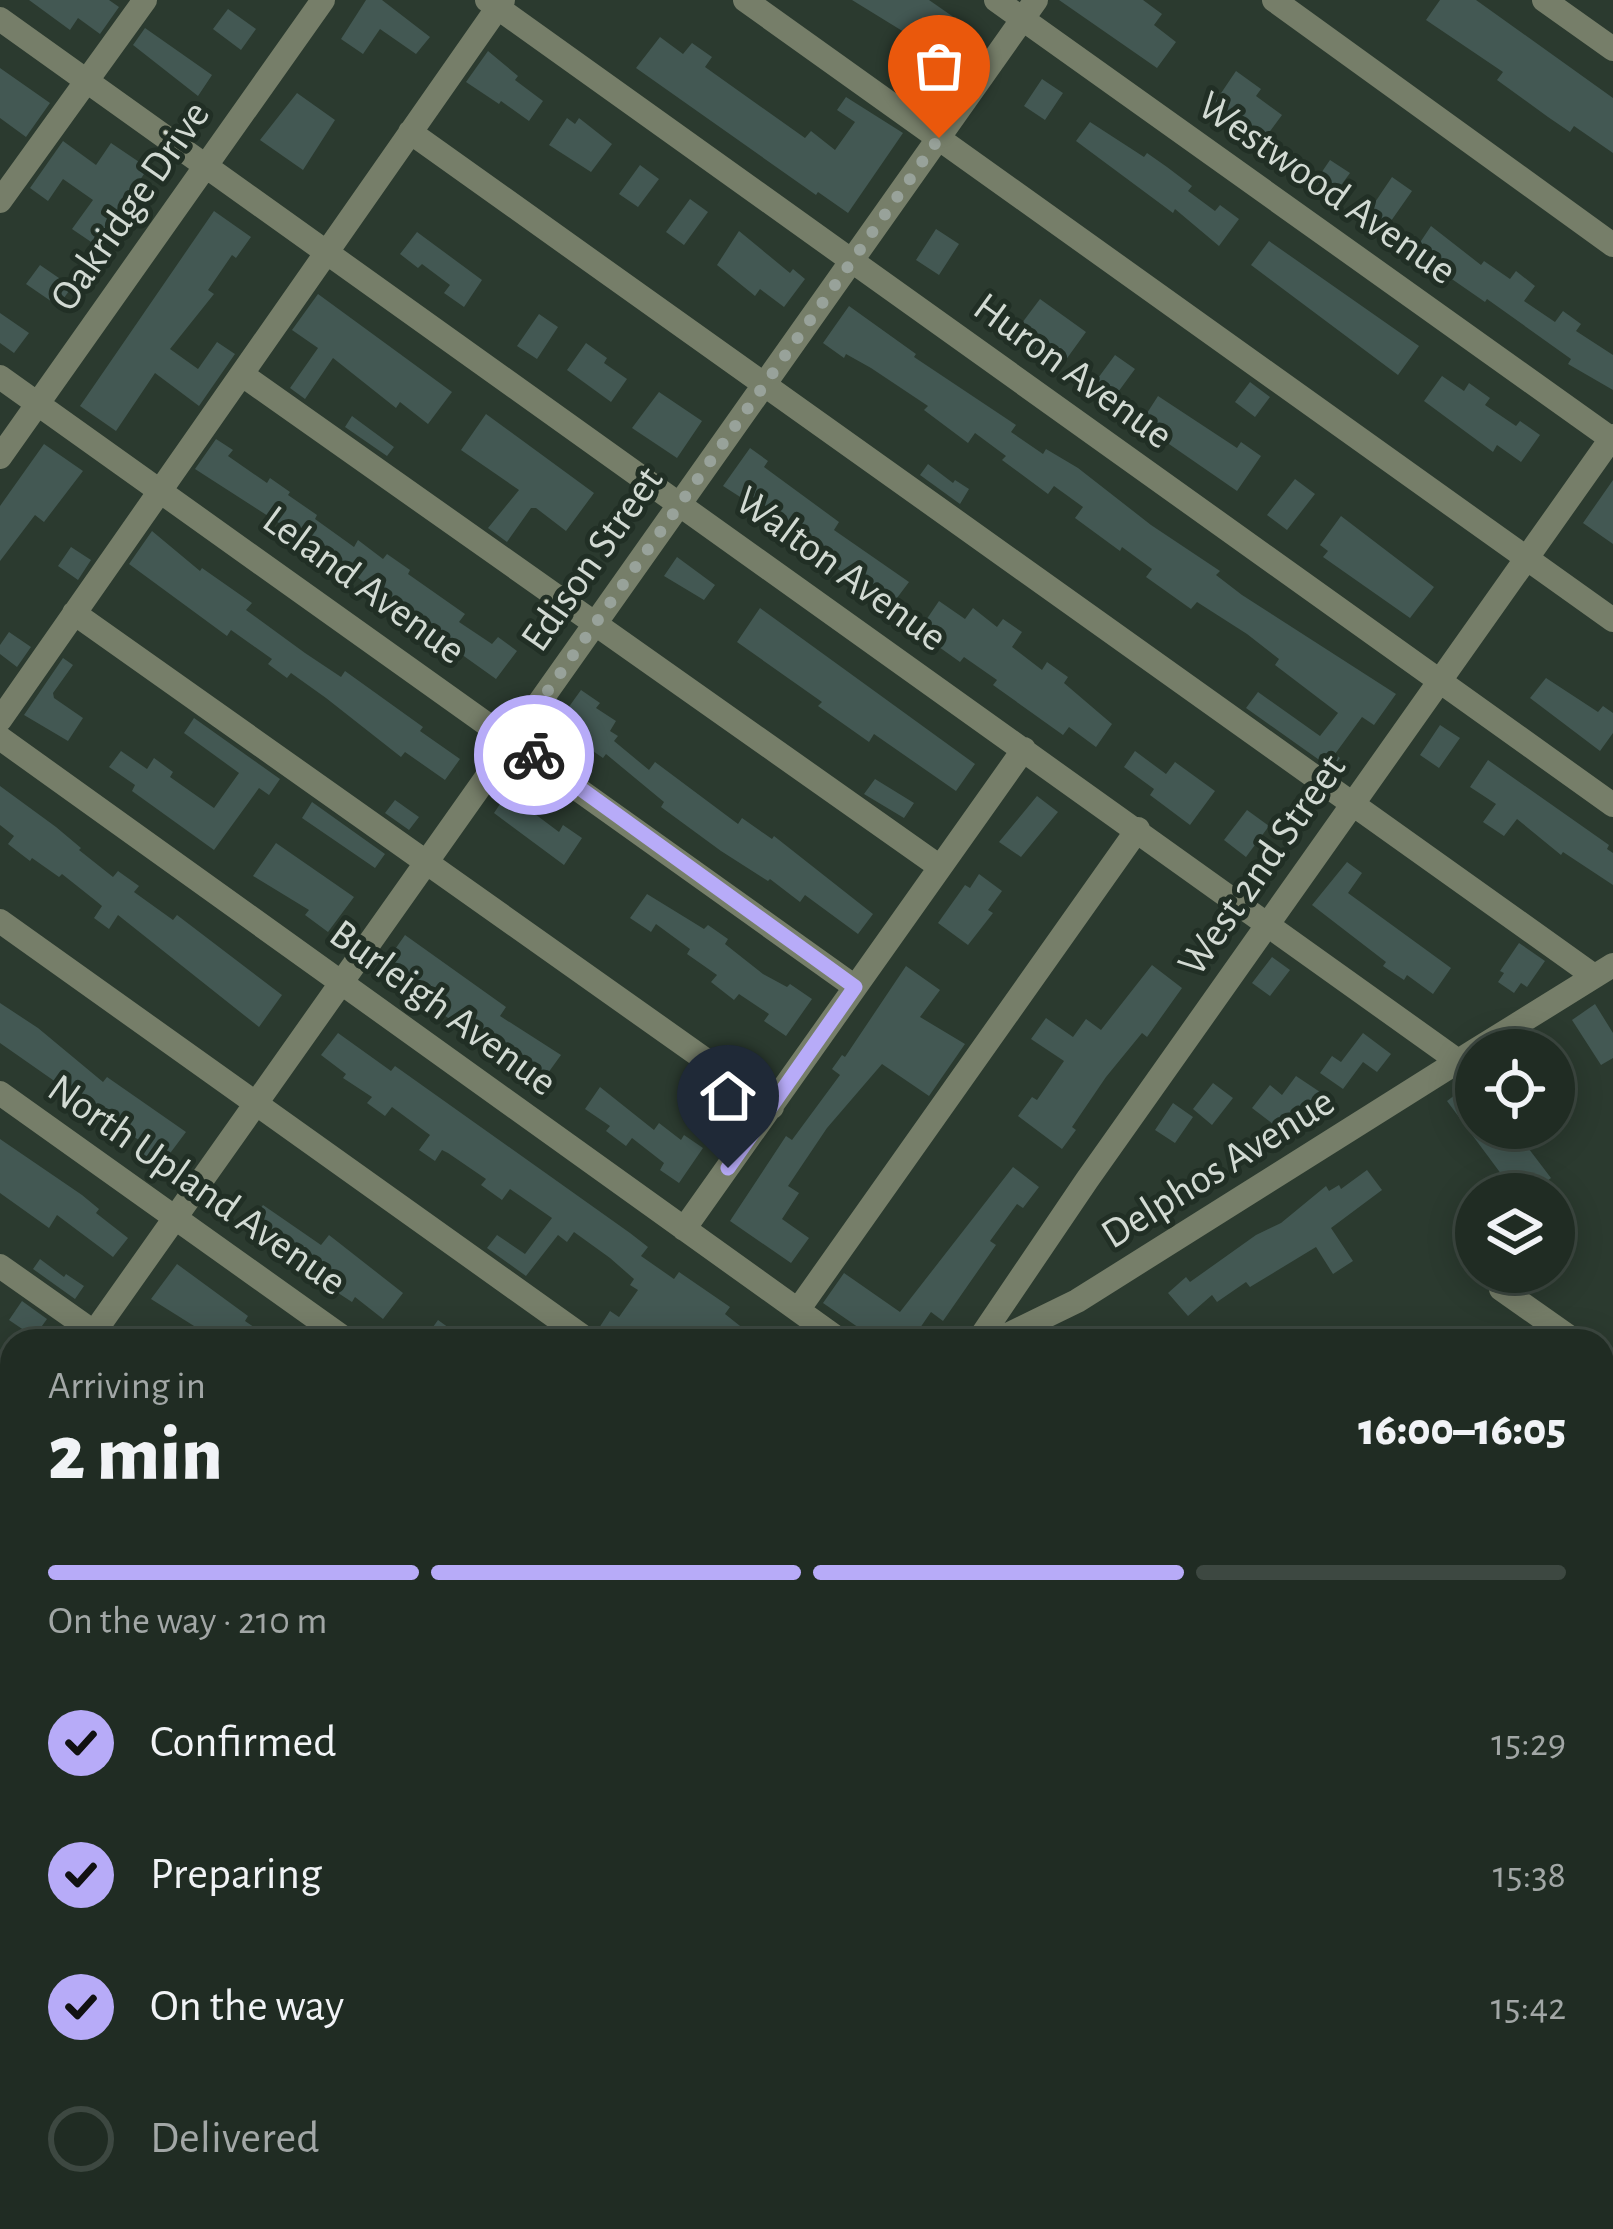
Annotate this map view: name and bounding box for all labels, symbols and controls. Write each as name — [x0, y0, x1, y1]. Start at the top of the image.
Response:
pin — [888, 15, 990, 138]
icon: bag — [906, 33, 972, 99]
street label: Westwood Avenue — [1190, 84, 1464, 292]
street label: Oakridge Drive — [43, 94, 217, 318]
street label: Huron Avenue — [966, 285, 1180, 457]
street label: Edison Street — [513, 459, 671, 659]
street label: Walton Avenue — [728, 479, 954, 659]
street label: Leland Avenue — [255, 498, 473, 672]
courier — [474, 695, 594, 815]
icon: bike — [501, 722, 567, 788]
street label: West 2nd Street — [1170, 747, 1354, 983]
street label: Burleigh Avenue — [322, 912, 564, 1104]
map controls — [1455, 1029, 1575, 1293]
button: locate — [1455, 1029, 1575, 1149]
pin — [677, 1045, 779, 1168]
icon: home — [695, 1063, 761, 1129]
street label: North Upland Avenue — [40, 1067, 354, 1303]
street label: Delphos Avenue — [1094, 1080, 1342, 1256]
button: layers — [1455, 1173, 1575, 1293]
text: Arriving in — [48, 1367, 206, 1406]
text: 16:00–16:05 — [1358, 1408, 1566, 1453]
text: 2 min — [48, 1416, 223, 1494]
text: On the way · 210 m — [48, 1602, 327, 1641]
icon: check — [48, 1710, 114, 1776]
text: Confirmed — [150, 1720, 336, 1765]
text: 15:29 — [1491, 1724, 1566, 1763]
icon: check — [48, 1842, 114, 1908]
text: Preparing — [150, 1852, 322, 1897]
text: 15:38 — [1493, 1856, 1566, 1895]
icon: check — [48, 1974, 114, 2040]
text: On the way — [150, 1984, 344, 2029]
text: 15:42 — [1491, 1988, 1566, 2027]
text: Delivered — [150, 2116, 319, 2161]

